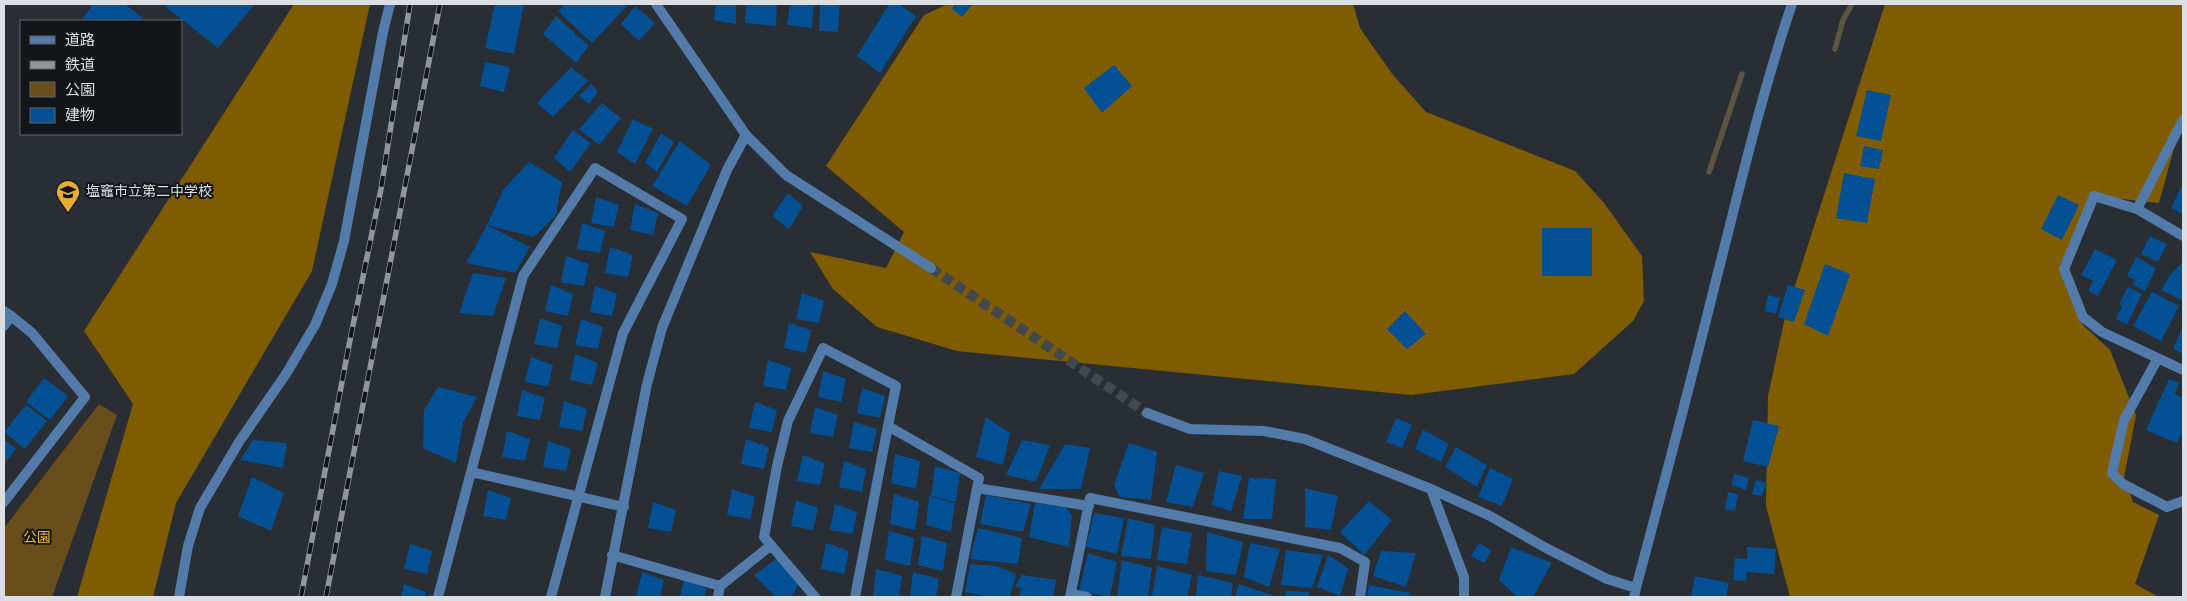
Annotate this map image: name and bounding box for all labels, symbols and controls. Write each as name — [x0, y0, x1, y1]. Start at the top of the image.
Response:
legend — [20, 20, 182, 135]
text: 道路 — [65, 32, 95, 48]
text: 鉄道 — [65, 57, 95, 73]
text: 公園 — [65, 82, 95, 98]
text: 建物 — [65, 107, 95, 123]
school or university icon: 塩竈市立第二中学校 — [55, 179, 81, 213]
place label: 塩竈市立第二中学校 — [86, 183, 212, 199]
park label: 公園 — [23, 530, 51, 545]

